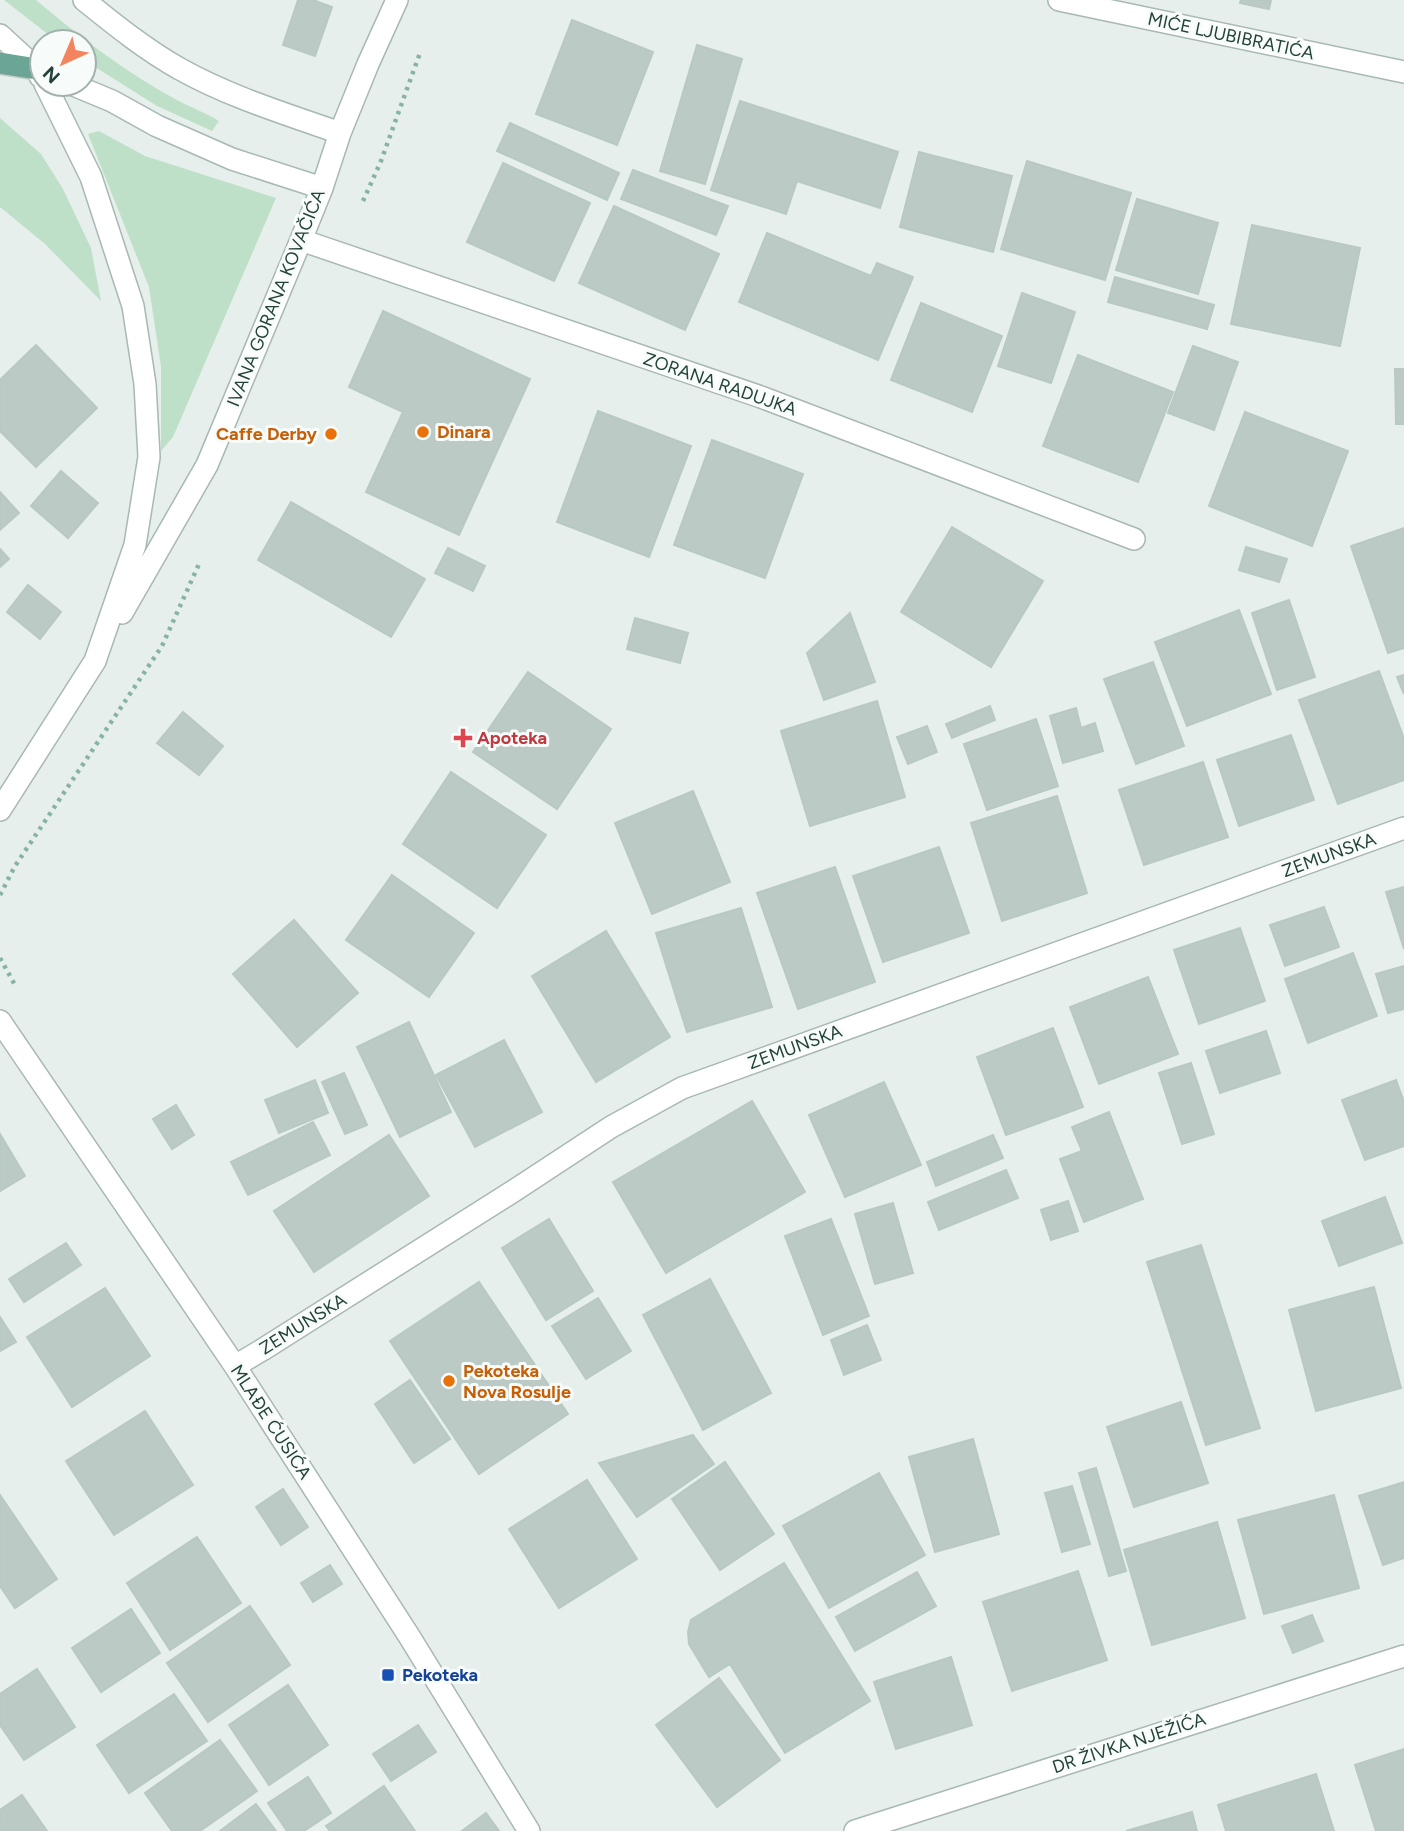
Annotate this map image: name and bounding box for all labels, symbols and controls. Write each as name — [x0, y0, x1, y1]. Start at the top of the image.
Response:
street label: MIĆE LJUBIBRATIĆA — [1146, 8, 1316, 64]
north arrow — [28, 28, 98, 98]
text: N — [38, 61, 65, 88]
street label: IVANA GORANA KOVAČIĆA — [222, 186, 330, 410]
street label: ZORANA RADUJKA — [640, 347, 800, 421]
place label: Dinara — [437, 421, 491, 443]
place label: Caffe Derby — [216, 423, 318, 445]
marker: Dinara — [415, 424, 431, 440]
marker: Caffe Derby — [323, 426, 339, 442]
place label: Apoteka — [477, 727, 547, 749]
marker: Apoteka — [455, 730, 471, 746]
street label: ZEMUNSKA — [1279, 828, 1379, 882]
street label: ZEMUNSKA — [745, 1020, 845, 1074]
street label: ZEMUNSKA — [255, 1289, 351, 1359]
place label: Pekoteka Nova Rosulje — [463, 1360, 571, 1403]
street label: MLAĐE ĆUSIĆA — [226, 1361, 316, 1483]
marker: Pekoteka Nova Rosulje — [441, 1373, 457, 1389]
place label: Pekoteka — [402, 1664, 478, 1686]
marker: Pekoteka — [380, 1667, 396, 1683]
street label: DR ŽIVKA NJEŽIĆA — [1049, 1708, 1209, 1778]

